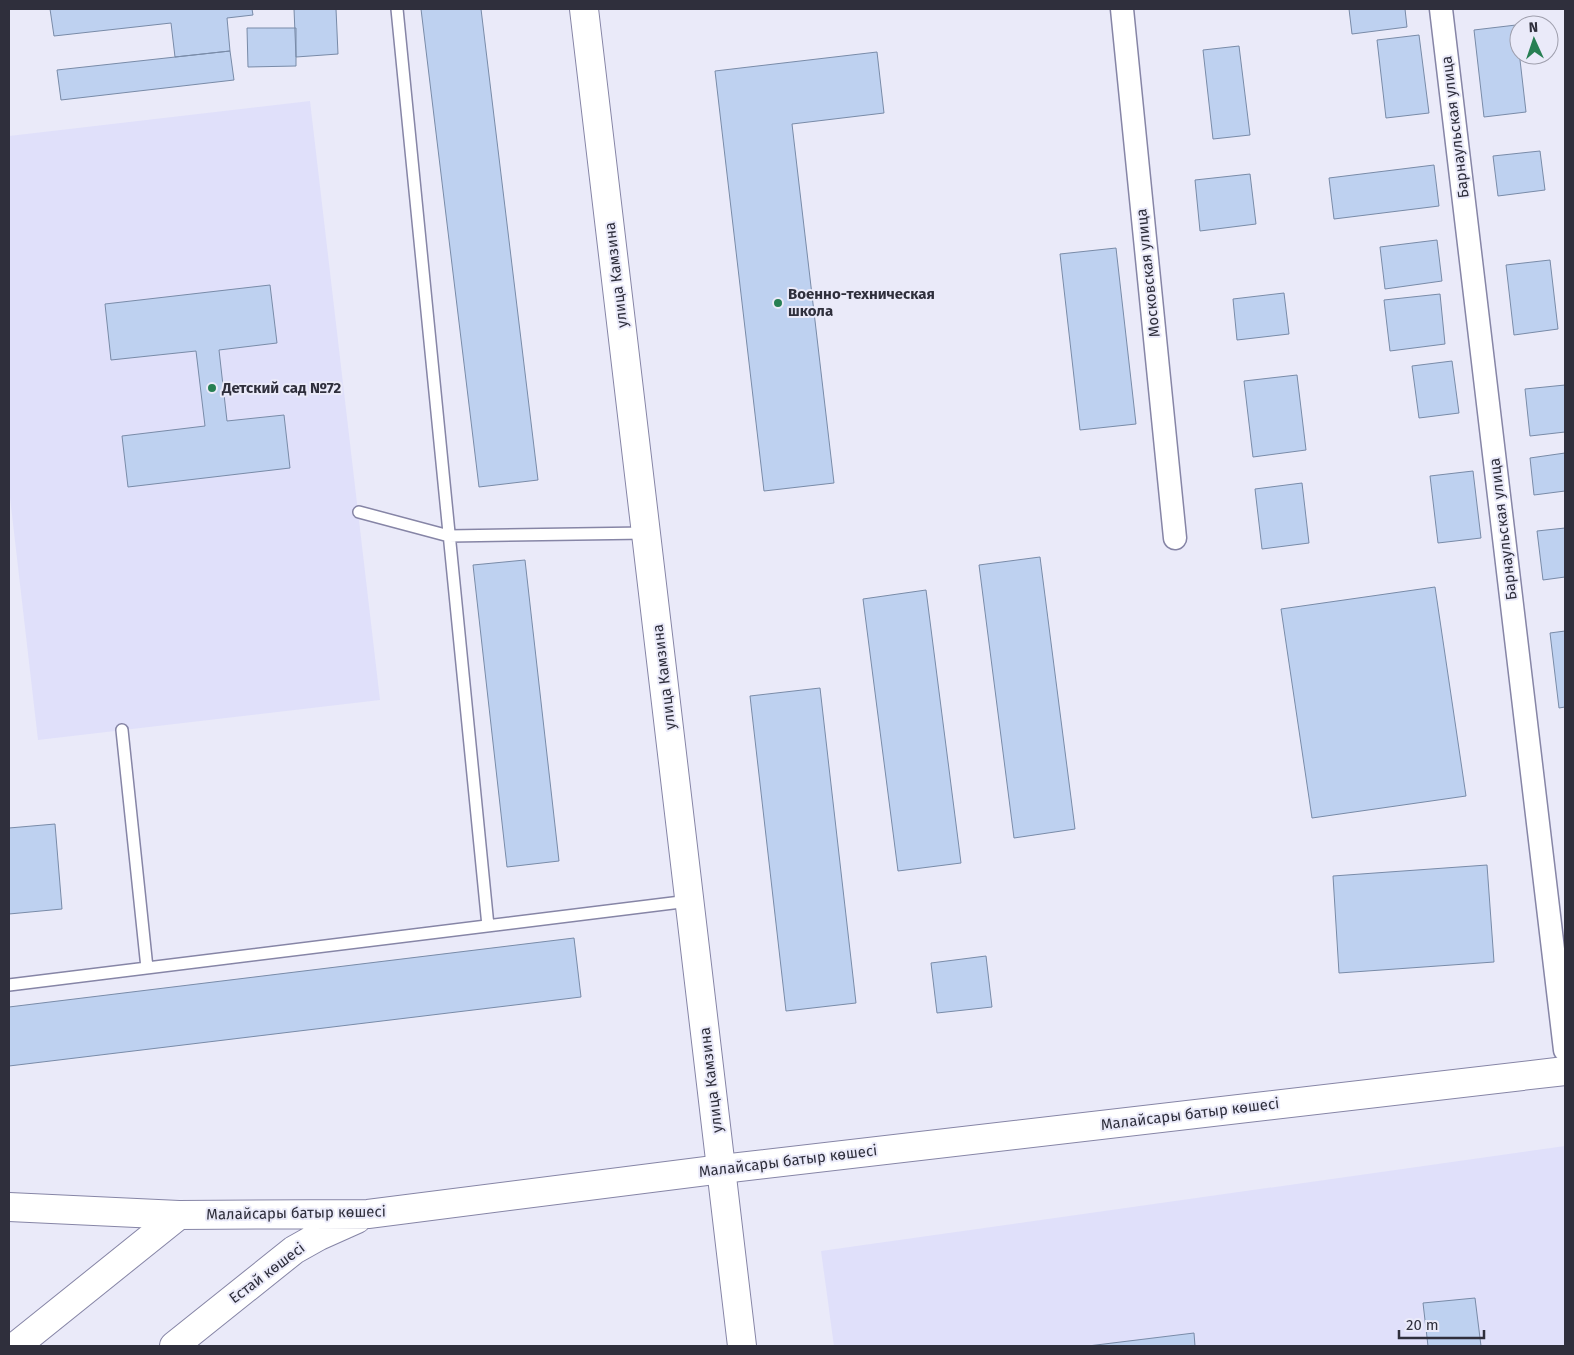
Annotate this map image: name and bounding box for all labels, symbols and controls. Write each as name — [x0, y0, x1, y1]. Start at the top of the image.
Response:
north arrow — [1509, 15, 1559, 65]
text: N — [1528, 19, 1538, 36]
street label: Барнаульская улица — [1437, 55, 1473, 199]
street label: Московская улица — [1132, 208, 1164, 338]
street label: улица Камзина — [601, 221, 631, 329]
place label: Военно-техническая школа — [788, 285, 935, 320]
marker: Военно-техническая школа — [772, 297, 784, 309]
place label: Детский сад №72 — [221, 379, 342, 397]
marker: Детский сад №72 — [206, 382, 218, 394]
street label: Барнаульская улица — [1485, 457, 1521, 601]
street label: улица Камзина — [649, 623, 679, 731]
street label: улица Камзина — [696, 1026, 726, 1134]
street label: Малайсары батыр көшесі — [1100, 1094, 1280, 1134]
street label: Малайсары батыр көшесі — [698, 1141, 878, 1181]
street label: Малайсары батыр көшесі — [206, 1202, 386, 1224]
street label: Естай көшесі — [226, 1239, 308, 1307]
scale bar — [1399, 1308, 1484, 1340]
text: 20 m — [1406, 1316, 1439, 1334]

